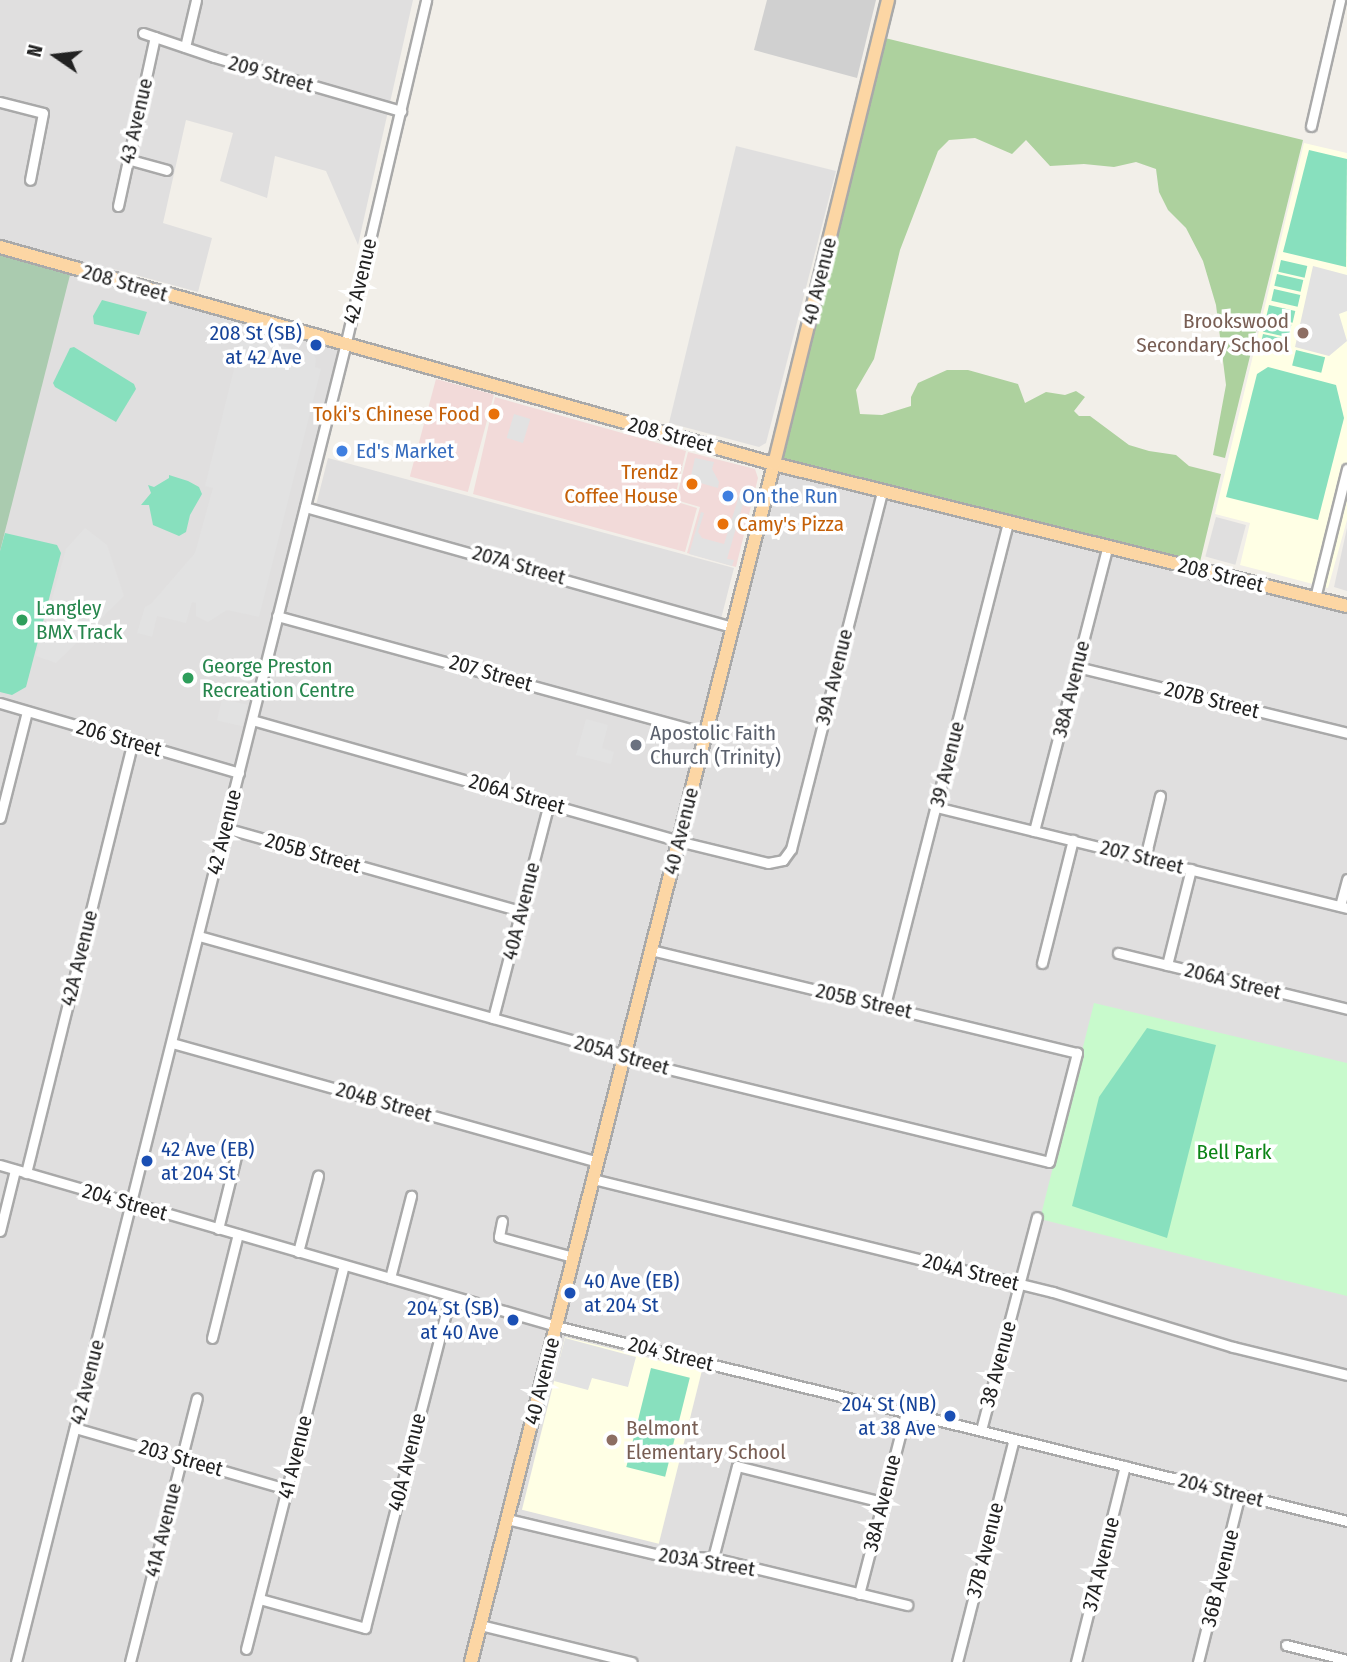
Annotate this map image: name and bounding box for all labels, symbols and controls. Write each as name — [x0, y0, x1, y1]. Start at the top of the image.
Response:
north arrow — [21, 21, 91, 91]
text: N — [23, 42, 48, 59]
street label: 209 Street — [226, 50, 316, 98]
street label: 43 Avenue — [114, 76, 158, 166]
street label: 40 Avenue — [796, 235, 842, 327]
street label: 42 Avenue — [338, 236, 382, 326]
street label: 208 Street — [80, 259, 170, 307]
place label: Brookswood Secondary School — [1136, 308, 1289, 358]
place label: 208 St (SB) at 42 Ave — [210, 320, 302, 370]
marker: Brookswood Secondary School — [1295, 325, 1311, 341]
marker: 208 St (SB) at 42 Ave — [308, 337, 324, 353]
place label: Toki's Chinese Food — [313, 401, 480, 427]
marker: Toki's Chinese Food — [486, 406, 502, 422]
street label: 208 Street — [626, 412, 716, 458]
place label: Ed's Market — [356, 438, 454, 464]
marker: Ed's Market — [334, 443, 350, 459]
place label: Trendz Coffee House — [564, 459, 678, 509]
marker: Trendz Coffee House — [684, 476, 700, 492]
place label: On the Run — [742, 483, 838, 509]
marker: On the Run — [720, 488, 736, 504]
place label: Camy's Pizza — [737, 511, 844, 537]
marker: Camy's Pizza — [715, 516, 731, 532]
street label: 207A Street — [470, 540, 568, 590]
street label: 208 Street — [1176, 552, 1266, 598]
place label: Langley BMX Track — [36, 595, 122, 645]
marker: Langley BMX Track — [14, 612, 30, 628]
street label: 39A Avenue — [810, 626, 858, 728]
street label: 38A Avenue — [1047, 638, 1095, 740]
street label: 207 Street — [447, 649, 535, 697]
place label: George Preston Recreation Centre — [202, 653, 355, 703]
marker: George Preston Recreation Centre — [180, 670, 196, 686]
street label: 207B Street — [1162, 676, 1262, 724]
street label: 206 Street — [74, 714, 164, 762]
street label: 39 Avenue — [924, 719, 970, 809]
place label: Apostolic Faith Church (Trinity) — [650, 720, 781, 770]
marker: Apostolic Faith Church (Trinity) — [628, 737, 644, 753]
street label: 206A Street — [466, 768, 568, 820]
street label: 40 Avenue — [658, 785, 704, 877]
street label: 42 Avenue — [201, 787, 247, 877]
street label: 205B Street — [262, 827, 364, 879]
street label: 207 Street — [1098, 835, 1186, 879]
street label: 40A Avenue — [497, 859, 545, 963]
street label: 42A Avenue — [55, 907, 103, 1009]
street label: 206A Street — [1182, 957, 1284, 1005]
street label: 205B Street — [813, 978, 915, 1024]
street label: 205A Street — [572, 1029, 672, 1081]
street label: 204B Street — [333, 1076, 435, 1128]
place label: 42 Ave (EB) at 204 St — [161, 1136, 254, 1186]
park label: Bell Park — [1196, 1139, 1272, 1165]
marker: 42 Ave (EB) at 204 St — [139, 1153, 155, 1169]
street label: 204 Street — [80, 1178, 170, 1226]
street label: 204A Street — [920, 1248, 1022, 1296]
place label: 40 Ave (EB) at 204 St — [584, 1268, 679, 1318]
marker: 40 Ave (EB) at 204 St — [562, 1285, 578, 1301]
place label: 204 St (SB) at 40 Ave — [407, 1295, 499, 1345]
marker: 204 St (SB) at 40 Ave — [505, 1312, 521, 1328]
street label: 38 Avenue — [974, 1318, 1022, 1410]
street label: 204 Street — [626, 1331, 716, 1377]
street label: 40 Avenue — [519, 1335, 565, 1427]
street label: 42 Avenue — [64, 1337, 110, 1427]
place label: 204 St (NB) at 38 Ave — [842, 1391, 936, 1441]
marker: 204 St (NB) at 38 Ave — [942, 1408, 958, 1424]
street label: 40A Avenue — [383, 1410, 431, 1514]
street label: 41 Avenue — [272, 1413, 318, 1501]
place label: Belmont Elementary School — [626, 1415, 786, 1465]
marker: Belmont Elementary School — [604, 1432, 620, 1448]
street label: 203 Street — [136, 1434, 226, 1482]
street label: 38A Avenue — [858, 1452, 906, 1554]
street label: 204 Street — [1176, 1467, 1266, 1513]
street label: 41A Avenue — [139, 1480, 187, 1580]
street label: 37B Avenue — [961, 1500, 1009, 1600]
street label: 37A Avenue — [1077, 1514, 1125, 1614]
street label: 36B Avenue — [1196, 1527, 1244, 1629]
street label: 203A Street — [657, 1542, 757, 1582]

